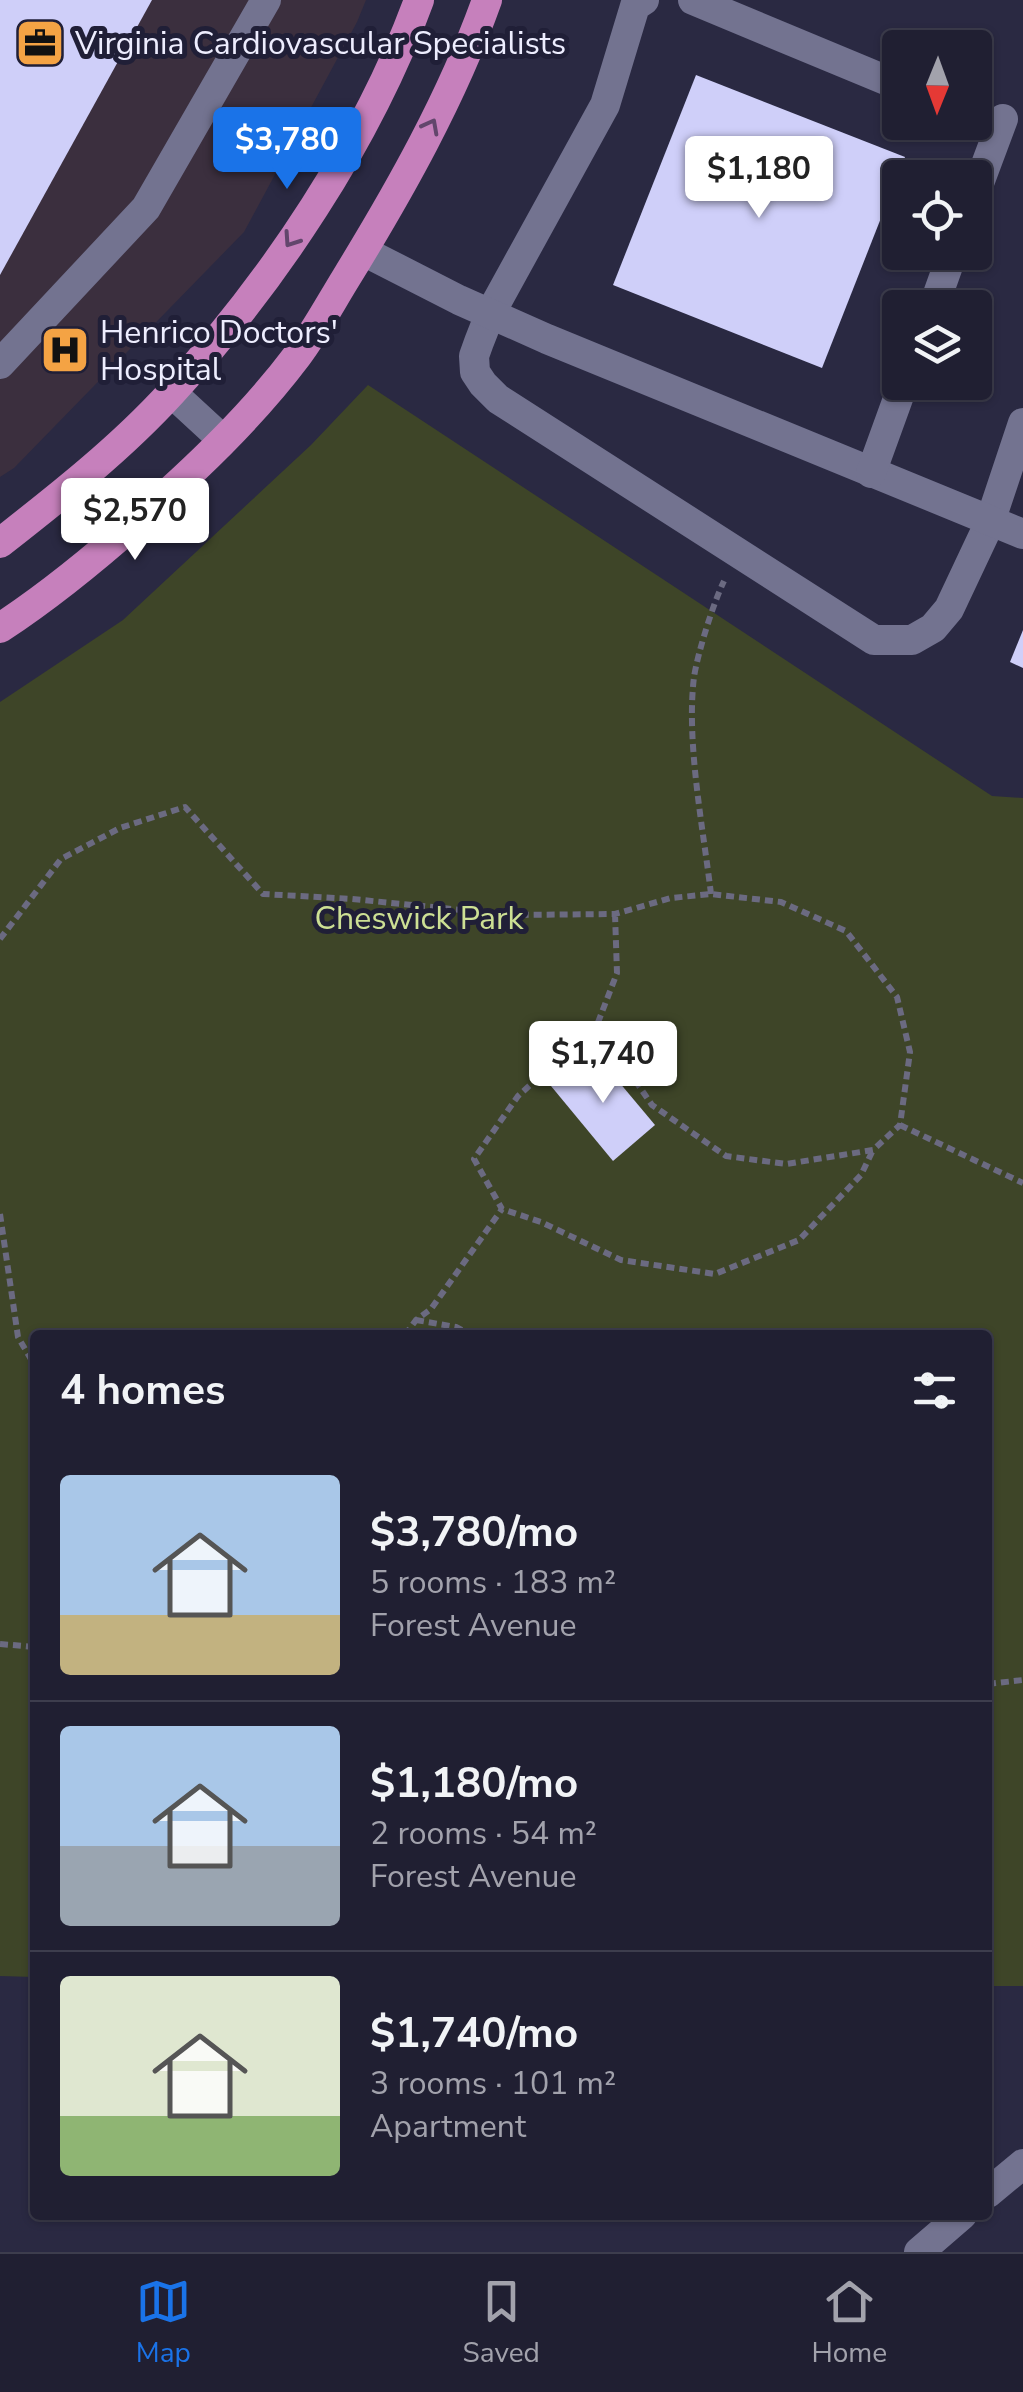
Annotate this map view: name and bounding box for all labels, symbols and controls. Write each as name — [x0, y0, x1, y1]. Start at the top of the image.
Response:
office icon: Virginia Cardiovascular Specialists — [14, 17, 66, 69]
place label: Virginia Cardiovascular Specialists — [74, 22, 566, 65]
north arrow — [882, 30, 992, 140]
map controls — [882, 30, 992, 400]
pin: $3,780 — [206, 107, 368, 192]
text: $3,780 — [235, 118, 339, 161]
one-way arrow — [419, 119, 438, 137]
pin: $1,180 — [678, 136, 840, 221]
text: $1,180 — [707, 147, 811, 190]
button: locate — [882, 160, 992, 270]
one-way arrow — [285, 228, 303, 247]
button: layers — [882, 290, 992, 400]
place label: Henrico Doctors' Hospital — [100, 311, 338, 391]
hospital icon: Henrico Doctors' Hospital — [39, 324, 91, 376]
pin: $2,570 — [54, 478, 216, 563]
text: $2,570 — [83, 489, 187, 532]
park label: Cheswick Park — [314, 897, 525, 940]
pin: $1,740 — [522, 1021, 684, 1106]
text: $1,740 — [551, 1032, 655, 1075]
text: 4 homes — [60, 1362, 225, 1419]
icon: filters — [907, 1363, 962, 1418]
text: $3,780/mo — [370, 1504, 578, 1561]
icon: home — [140, 1515, 260, 1635]
text: 5 rooms · 183 m² — [370, 1561, 616, 1604]
text: Forest Avenue — [370, 1604, 577, 1647]
text: $1,180/mo — [370, 1755, 578, 1812]
icon: home — [140, 1766, 260, 1886]
text: 2 rooms · 54 m² — [370, 1812, 597, 1855]
text: Forest Avenue — [370, 1855, 577, 1898]
text: $1,740/mo — [370, 2005, 578, 2062]
icon: home — [140, 2016, 260, 2136]
text: 3 rooms · 101 m² — [370, 2062, 616, 2105]
text: Apartment — [370, 2105, 526, 2148]
tab: Map — [136, 2274, 191, 2372]
tab: Saved — [463, 2274, 540, 2372]
tab: Home — [811, 2274, 887, 2372]

